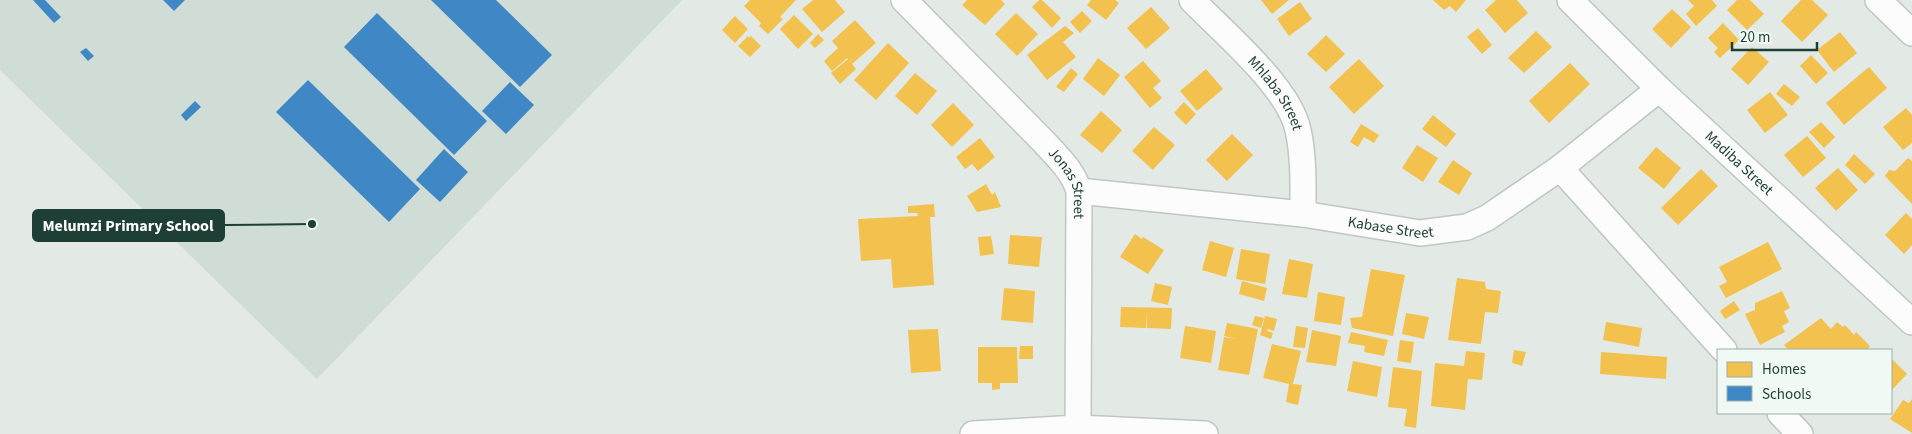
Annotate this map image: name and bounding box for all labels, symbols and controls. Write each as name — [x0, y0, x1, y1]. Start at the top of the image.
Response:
scale bar — [1732, 20, 1817, 52]
text: 20 m — [1740, 27, 1770, 48]
street label: Mhlaba Street — [1243, 51, 1308, 132]
street label: Madiba Street — [1700, 126, 1778, 200]
street label: Jonas Street — [1044, 143, 1090, 219]
callout: Melumzi Primary School — [33, 210, 224, 241]
street label: Kabase Street — [1346, 211, 1435, 244]
text: Melumzi Primary School — [42, 215, 214, 237]
legend — [1717, 349, 1892, 414]
text: Homes — [1762, 359, 1806, 380]
text: Schools — [1762, 384, 1811, 405]

